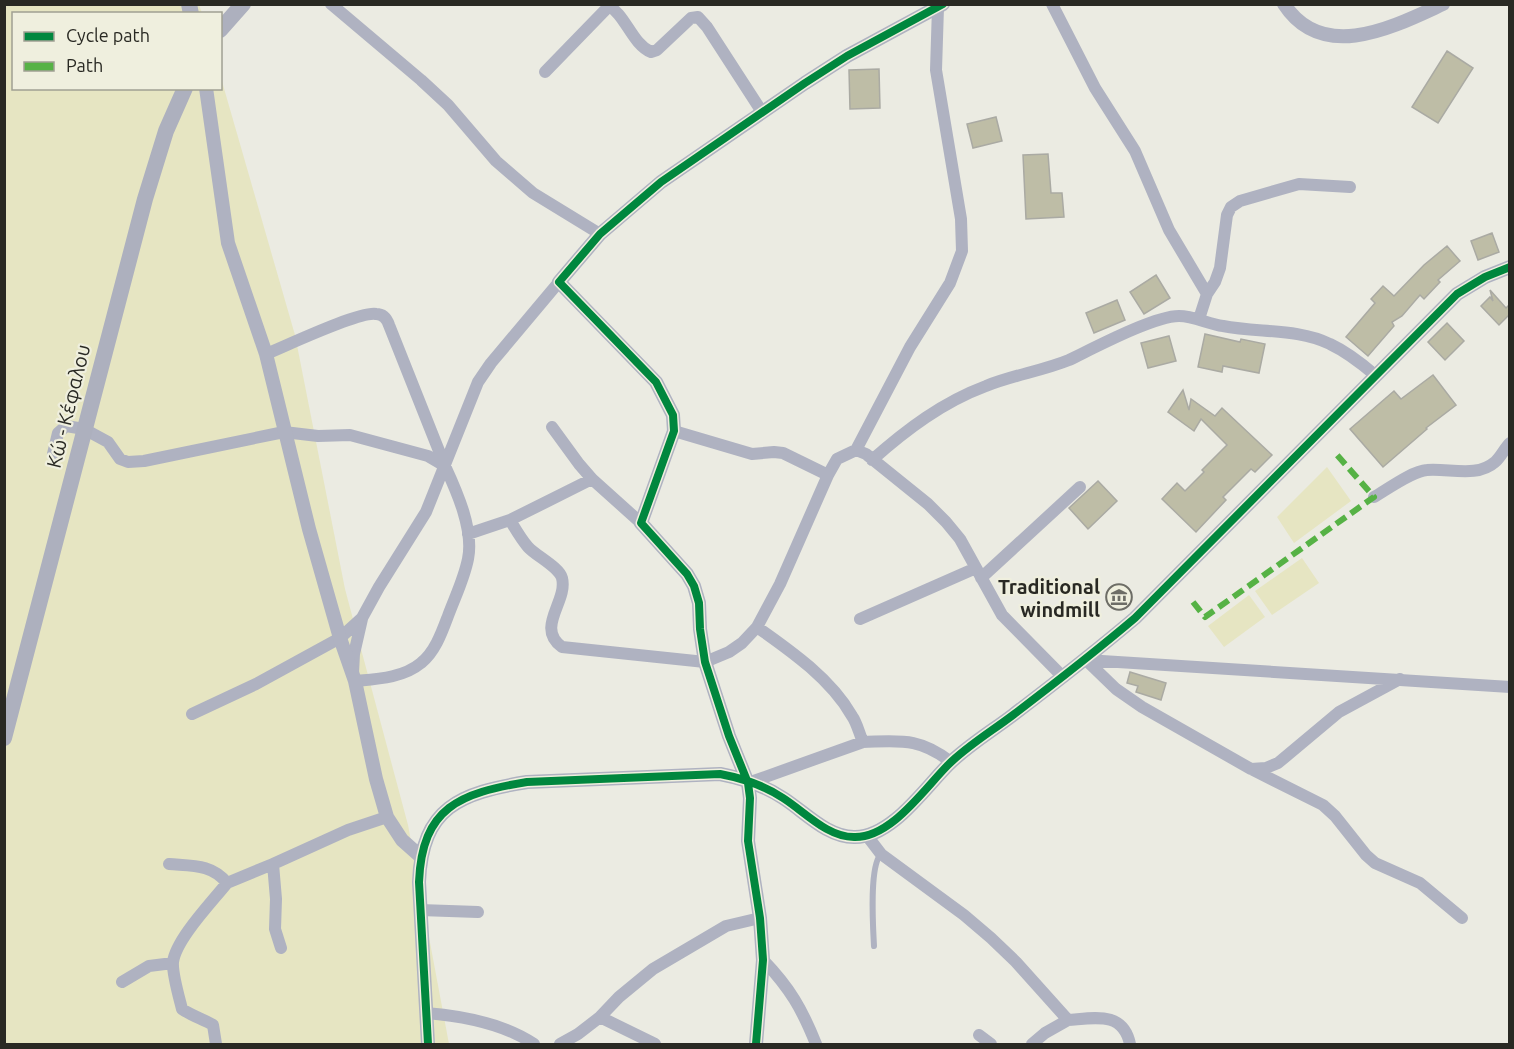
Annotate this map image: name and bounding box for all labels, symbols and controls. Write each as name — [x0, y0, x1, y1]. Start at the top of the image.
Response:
legend — [12, 12, 222, 90]
text: Cycle path — [66, 25, 150, 45]
text: Path — [66, 55, 103, 75]
street label: Κώ - Κέφαλου — [42, 342, 94, 470]
place label: Traditional windmill — [998, 575, 1100, 621]
museum icon: Traditional windmill — [1104, 582, 1134, 612]

